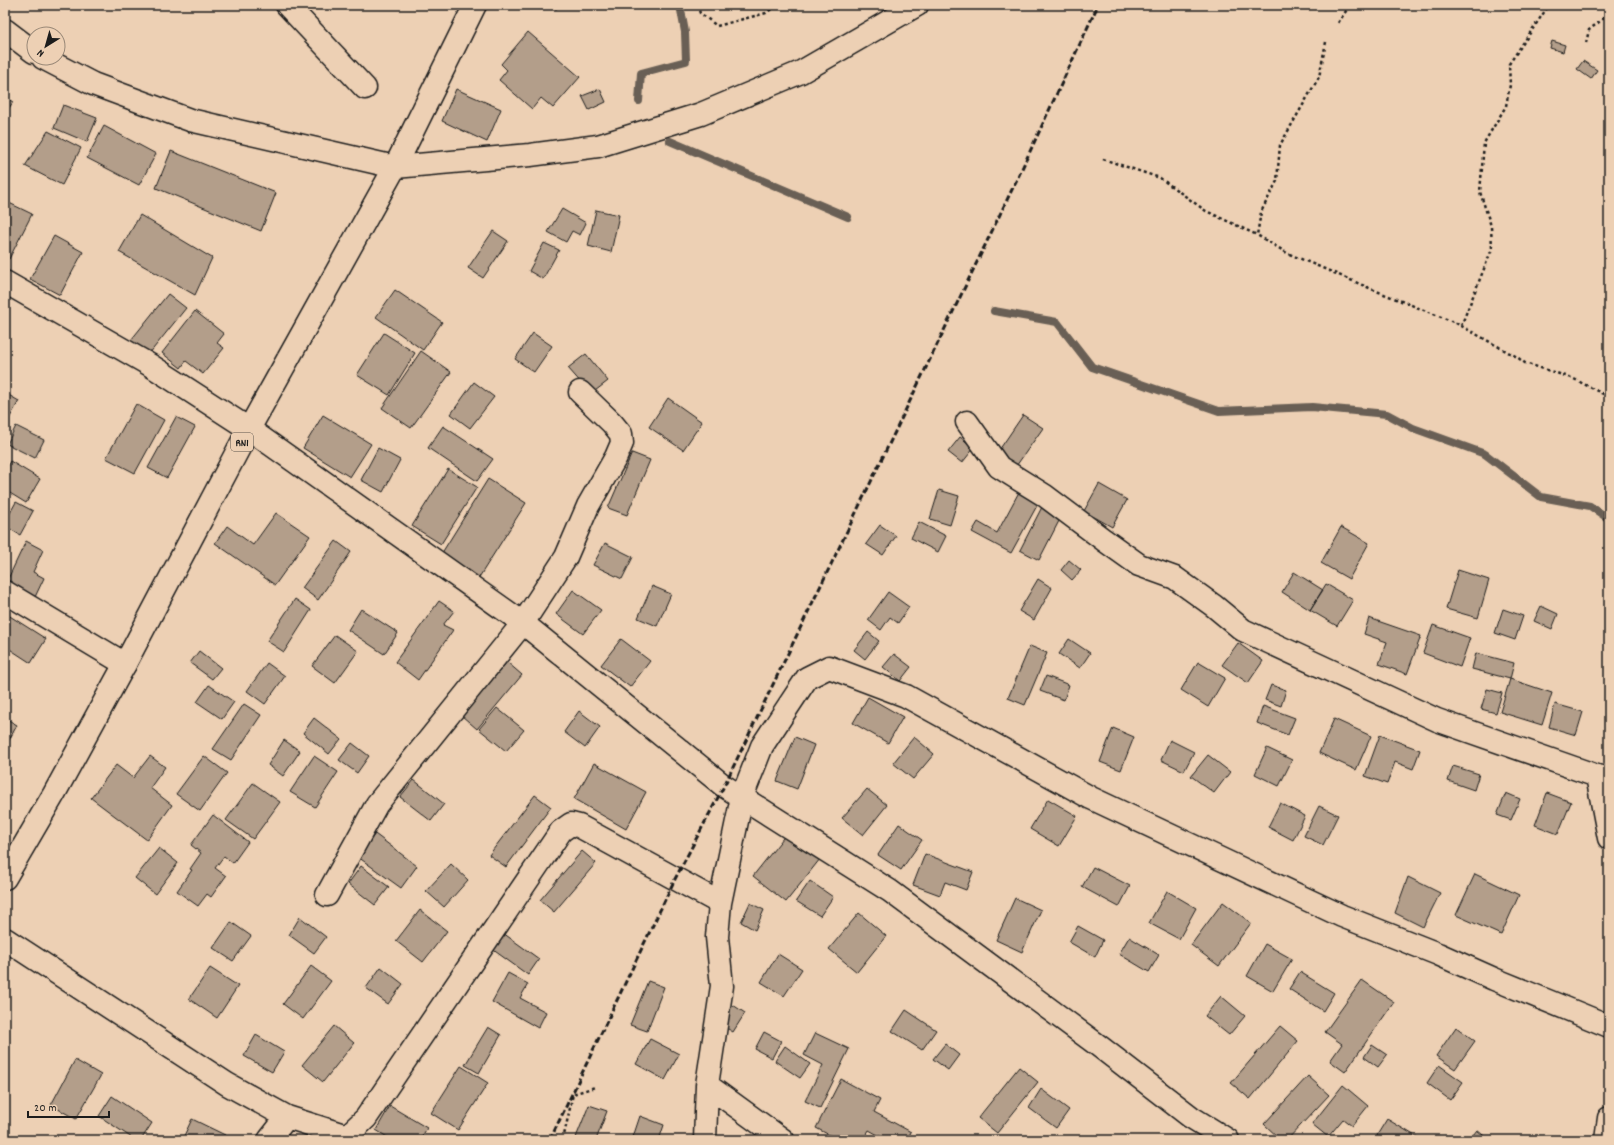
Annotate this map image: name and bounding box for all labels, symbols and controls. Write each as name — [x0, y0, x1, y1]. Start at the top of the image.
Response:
north arrow — [26, 26, 66, 66]
text: N — [34, 44, 48, 60]
road number: RN1 — [231, 433, 253, 451]
scale bar — [28, 1093, 109, 1119]
text: 20 m — [34, 1100, 57, 1117]

